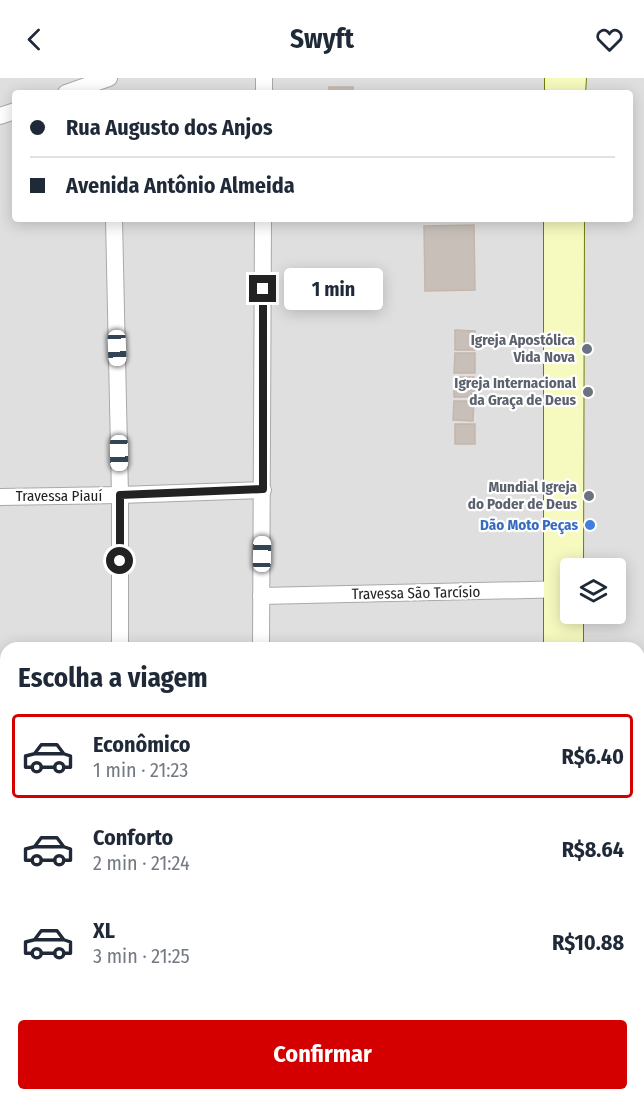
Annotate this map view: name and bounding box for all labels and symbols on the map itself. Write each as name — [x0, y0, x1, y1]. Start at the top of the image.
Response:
callout: 1 min — [284, 268, 383, 310]
route end — [249, 275, 276, 302]
car — [107, 330, 127, 366]
place label: Igreja Apostólica Vida Nova — [471, 331, 576, 366]
marker: Igreja Apostólica Vida Nova — [580, 342, 594, 356]
place label: Igreja Internacional da Graça de Deus — [454, 374, 577, 410]
marker: Igreja Internacional da Graça de Deus — [581, 385, 595, 399]
car — [110, 435, 128, 471]
place label: Mundial Igreja do Poder de Deus — [468, 478, 578, 513]
street label: Travessa Piauí — [16, 487, 102, 505]
marker: Mundial Igreja do Poder de Deus — [582, 489, 596, 503]
place label: Dão Moto Peças — [480, 516, 578, 535]
marker: Dão Moto Peças — [583, 518, 597, 532]
car — [253, 536, 271, 572]
route start — [106, 547, 133, 574]
street label: Travessa São Tarcísio — [352, 583, 481, 603]

